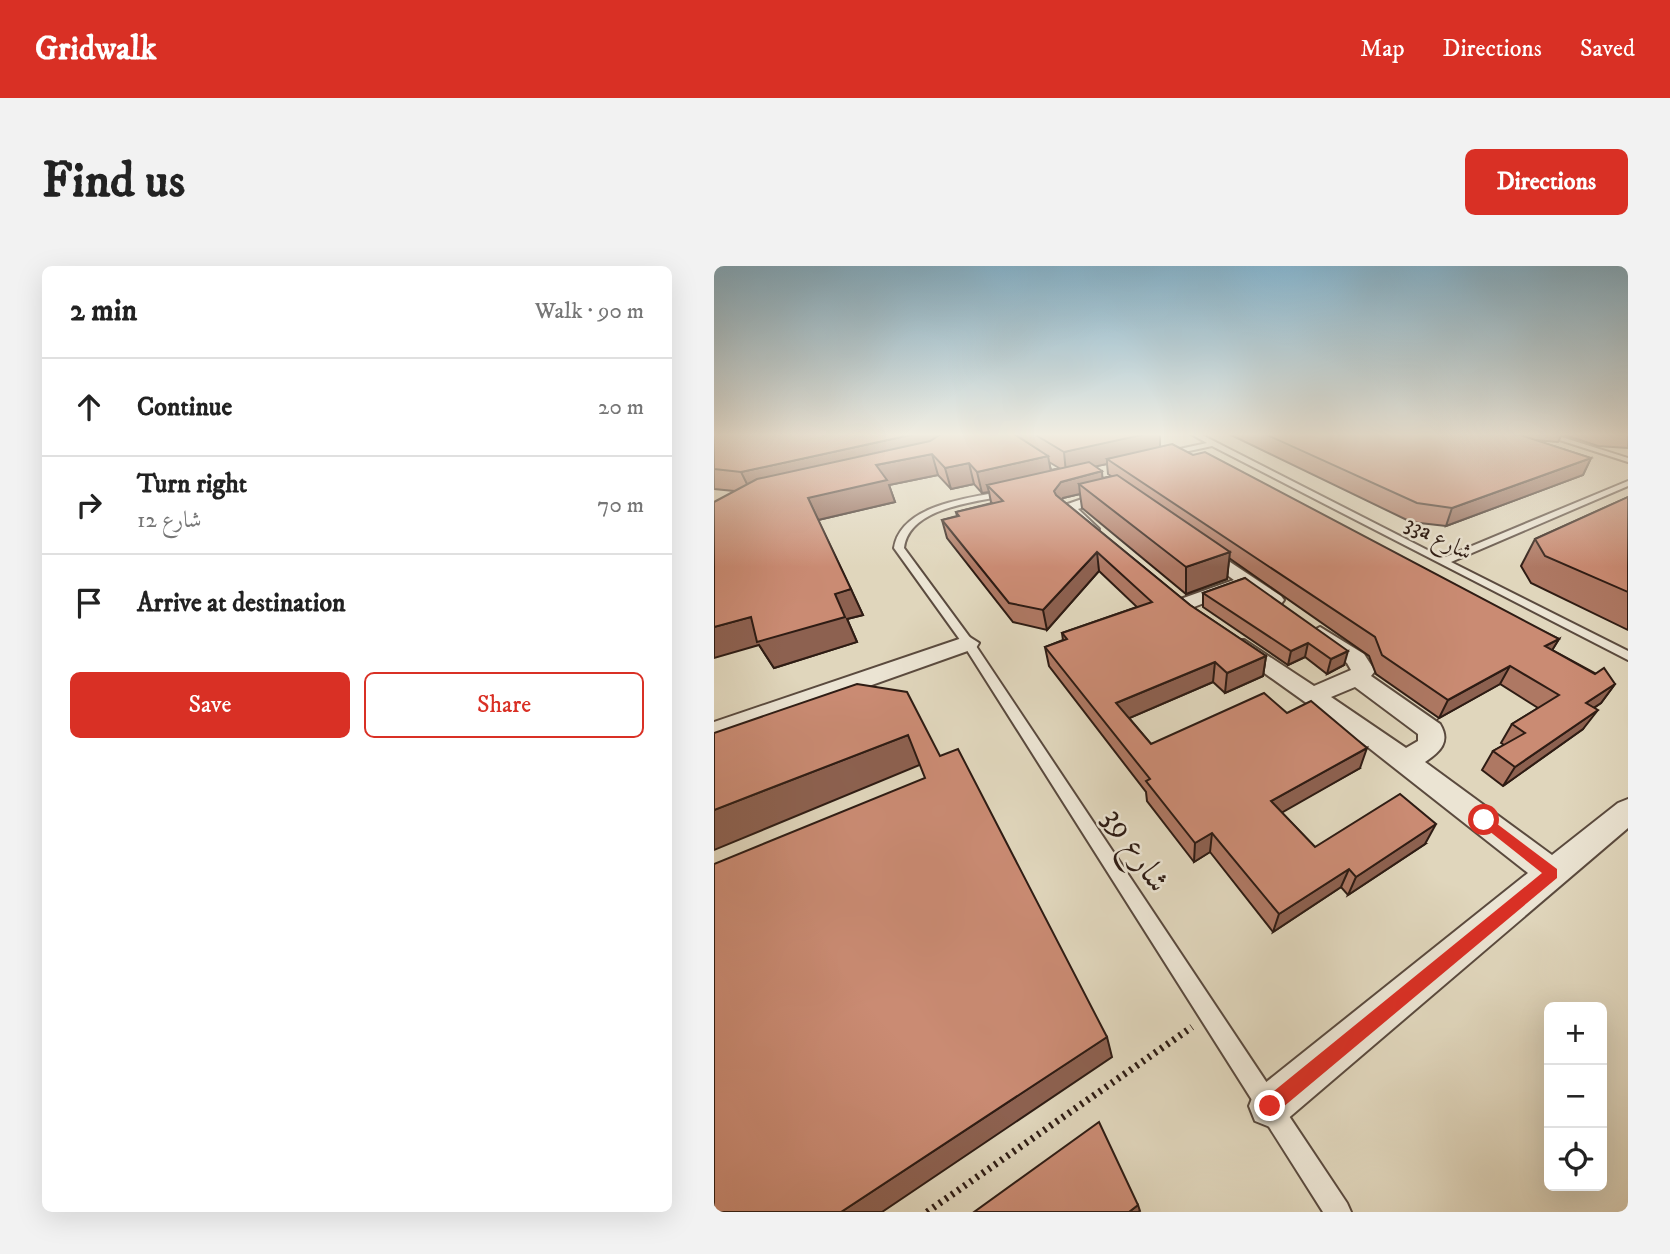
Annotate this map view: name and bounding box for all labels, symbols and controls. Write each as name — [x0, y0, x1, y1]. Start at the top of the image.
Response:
text: Gridwalk — [35, 29, 157, 70]
text: Map — [1360, 34, 1405, 64]
text: Directions — [1443, 34, 1542, 64]
text: Saved — [1580, 34, 1635, 64]
button: Directions — [1465, 149, 1628, 215]
text: Find us — [42, 151, 185, 213]
text: 2 min — [70, 293, 137, 330]
text: Walk · 90 m — [535, 297, 644, 326]
icon: ahead — [70, 388, 108, 426]
text: Continue — [137, 391, 232, 424]
text: 20 m — [598, 393, 644, 422]
text: Turn right — [137, 468, 247, 501]
icon: right — [70, 486, 108, 524]
text: 70 m — [597, 491, 644, 520]
text: شارع 12 — [137, 506, 202, 535]
street label: 33a شارع — [1398, 509, 1477, 571]
icon: arrive — [70, 584, 108, 622]
text: Arrive at destination — [137, 587, 346, 620]
button: Save — [70, 672, 350, 738]
button: Share — [364, 672, 644, 738]
street label: شارع 39 — [1088, 800, 1178, 904]
route start — [1468, 804, 1499, 835]
map controls — [1544, 1002, 1607, 1191]
button: + — [1544, 1002, 1607, 1065]
button: − — [1544, 1065, 1607, 1128]
route end — [1254, 1090, 1285, 1121]
button: locate — [1544, 1128, 1607, 1191]

